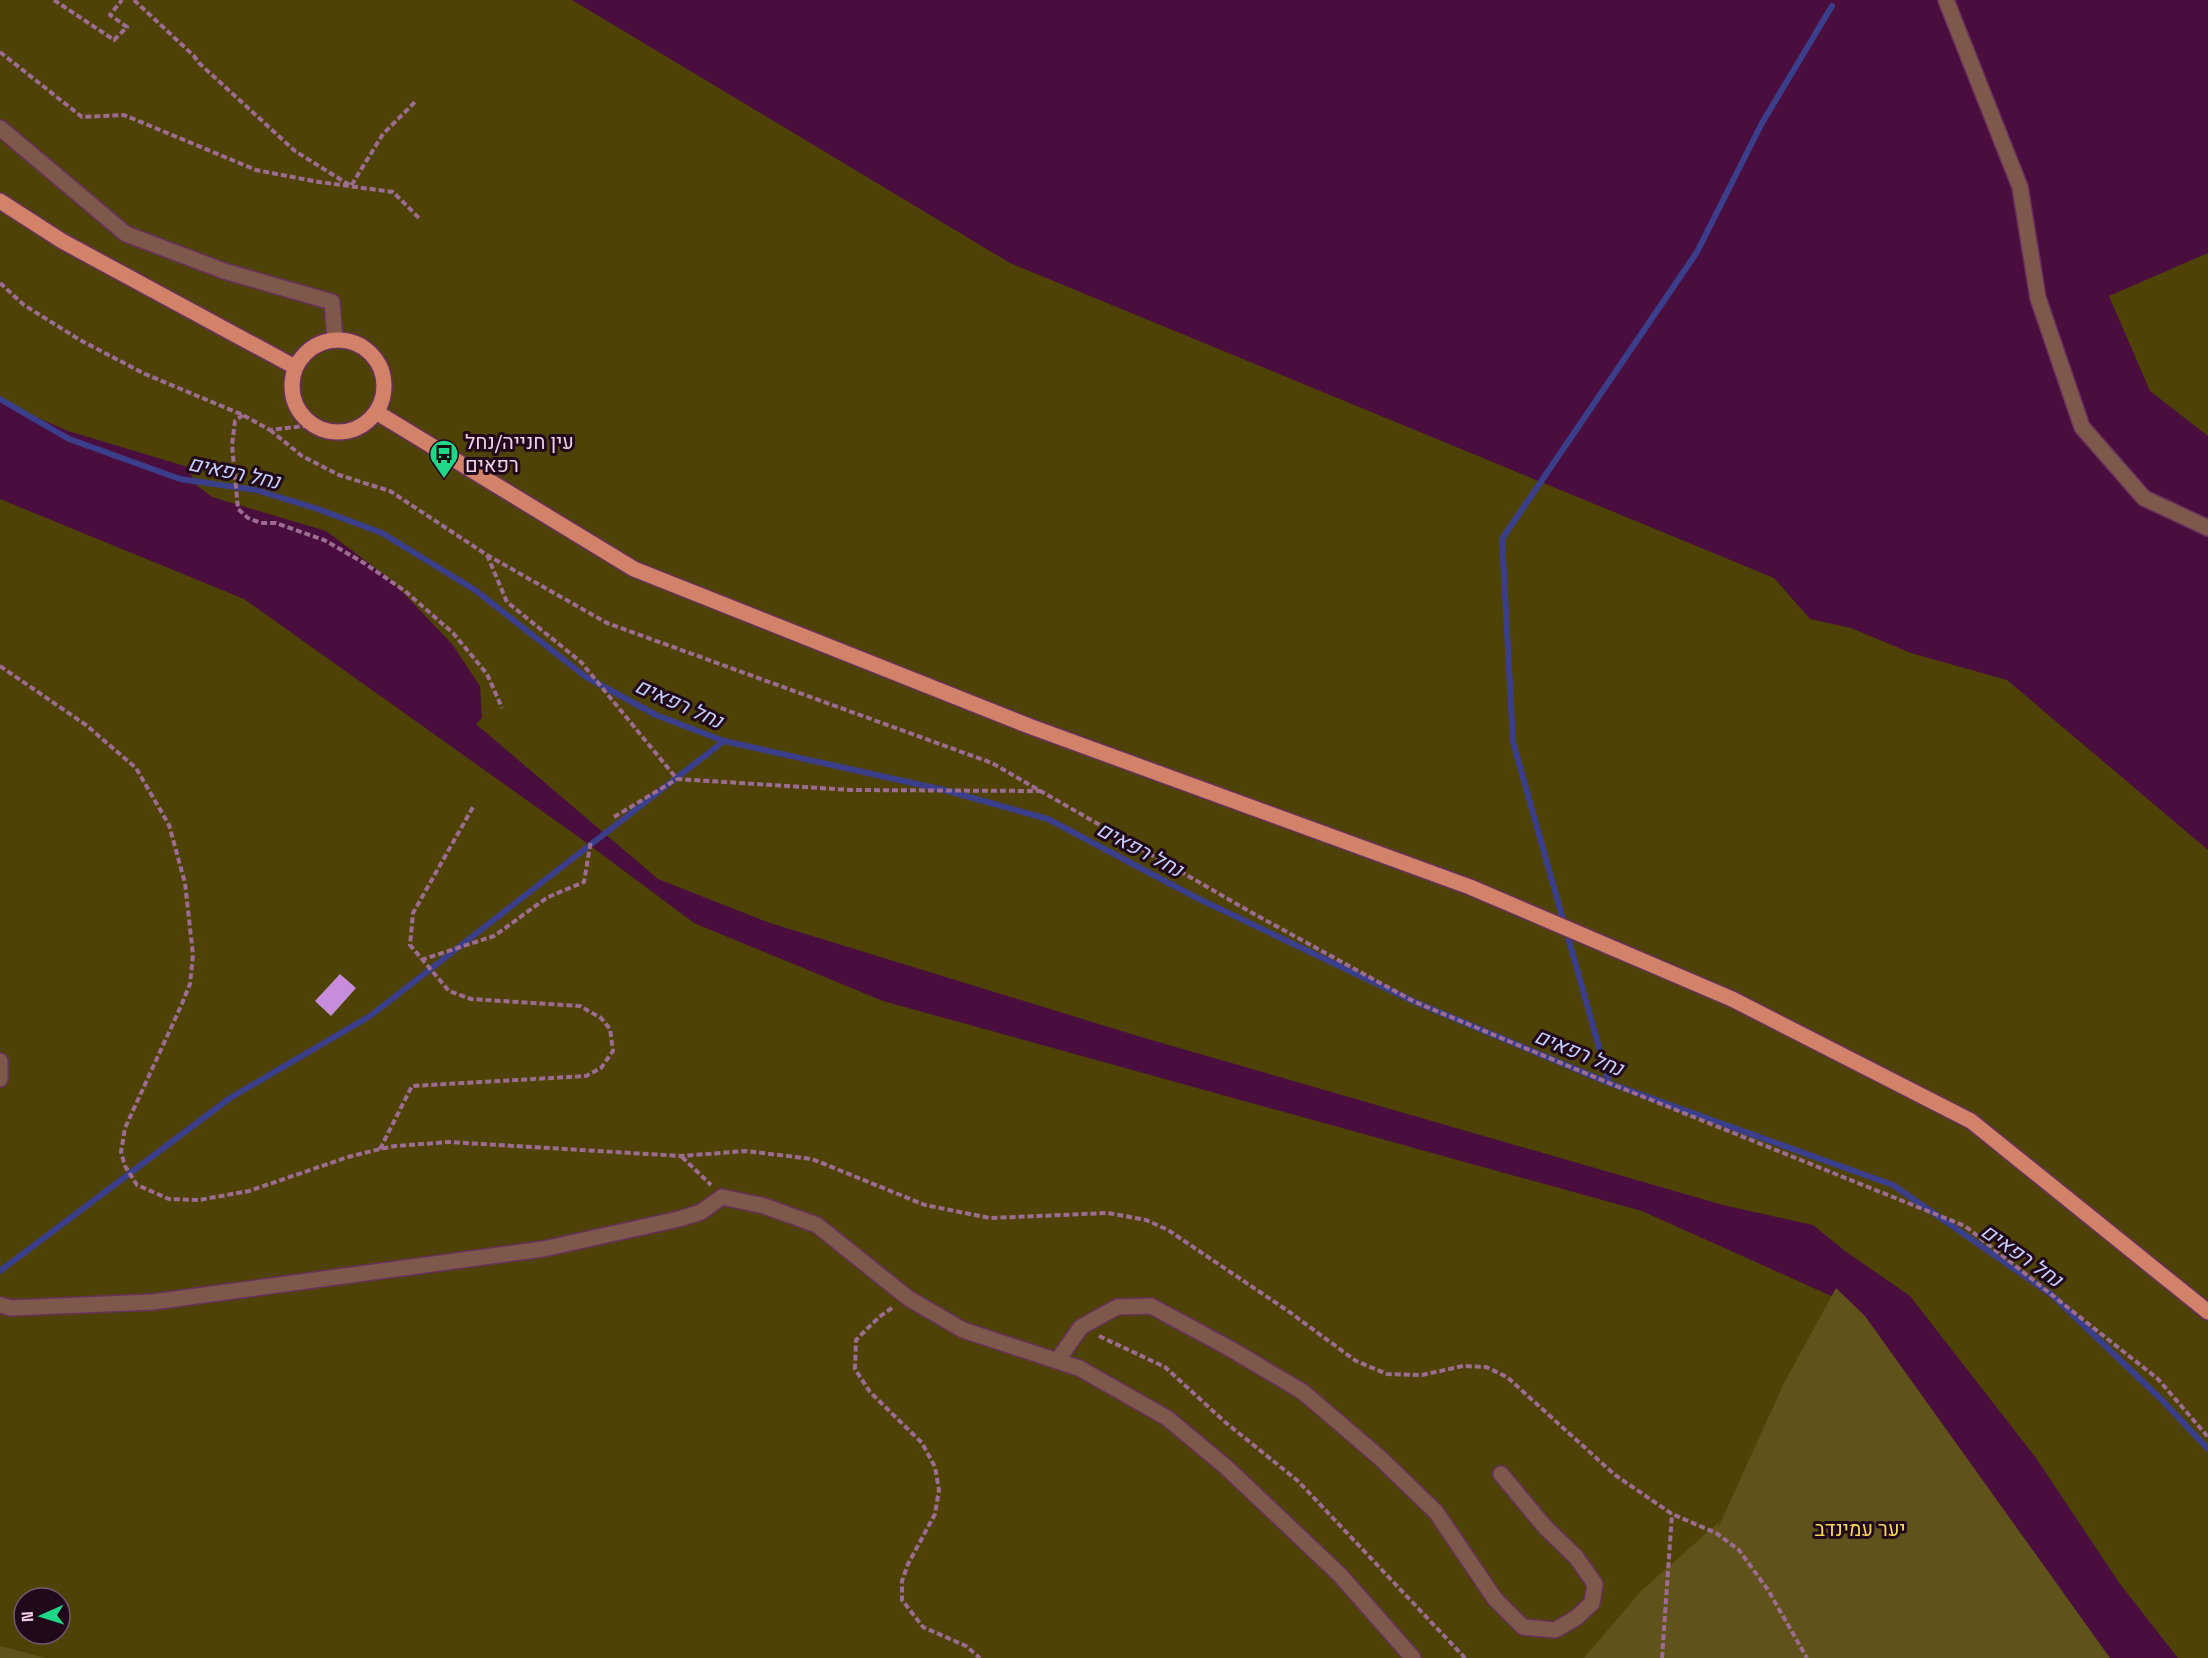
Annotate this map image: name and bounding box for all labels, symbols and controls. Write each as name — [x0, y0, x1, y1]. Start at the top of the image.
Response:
place label: עין חנייה/נחל רפאים — [465, 429, 574, 478]
bus stop icon: עין חנייה/נחל רפאים — [428, 438, 460, 480]
water label: נחל רפאים — [186, 449, 284, 495]
water label: נחל רפאים — [631, 672, 728, 735]
water label: נחל רפאים — [1093, 815, 1189, 883]
water label: נחל רפאים — [1531, 1022, 1629, 1082]
water label: נחל רפאים — [1976, 1217, 2069, 1294]
park label: יער עמינדב — [1814, 1516, 1906, 1542]
north arrow — [12, 1586, 72, 1646]
text: N — [17, 1611, 38, 1623]

